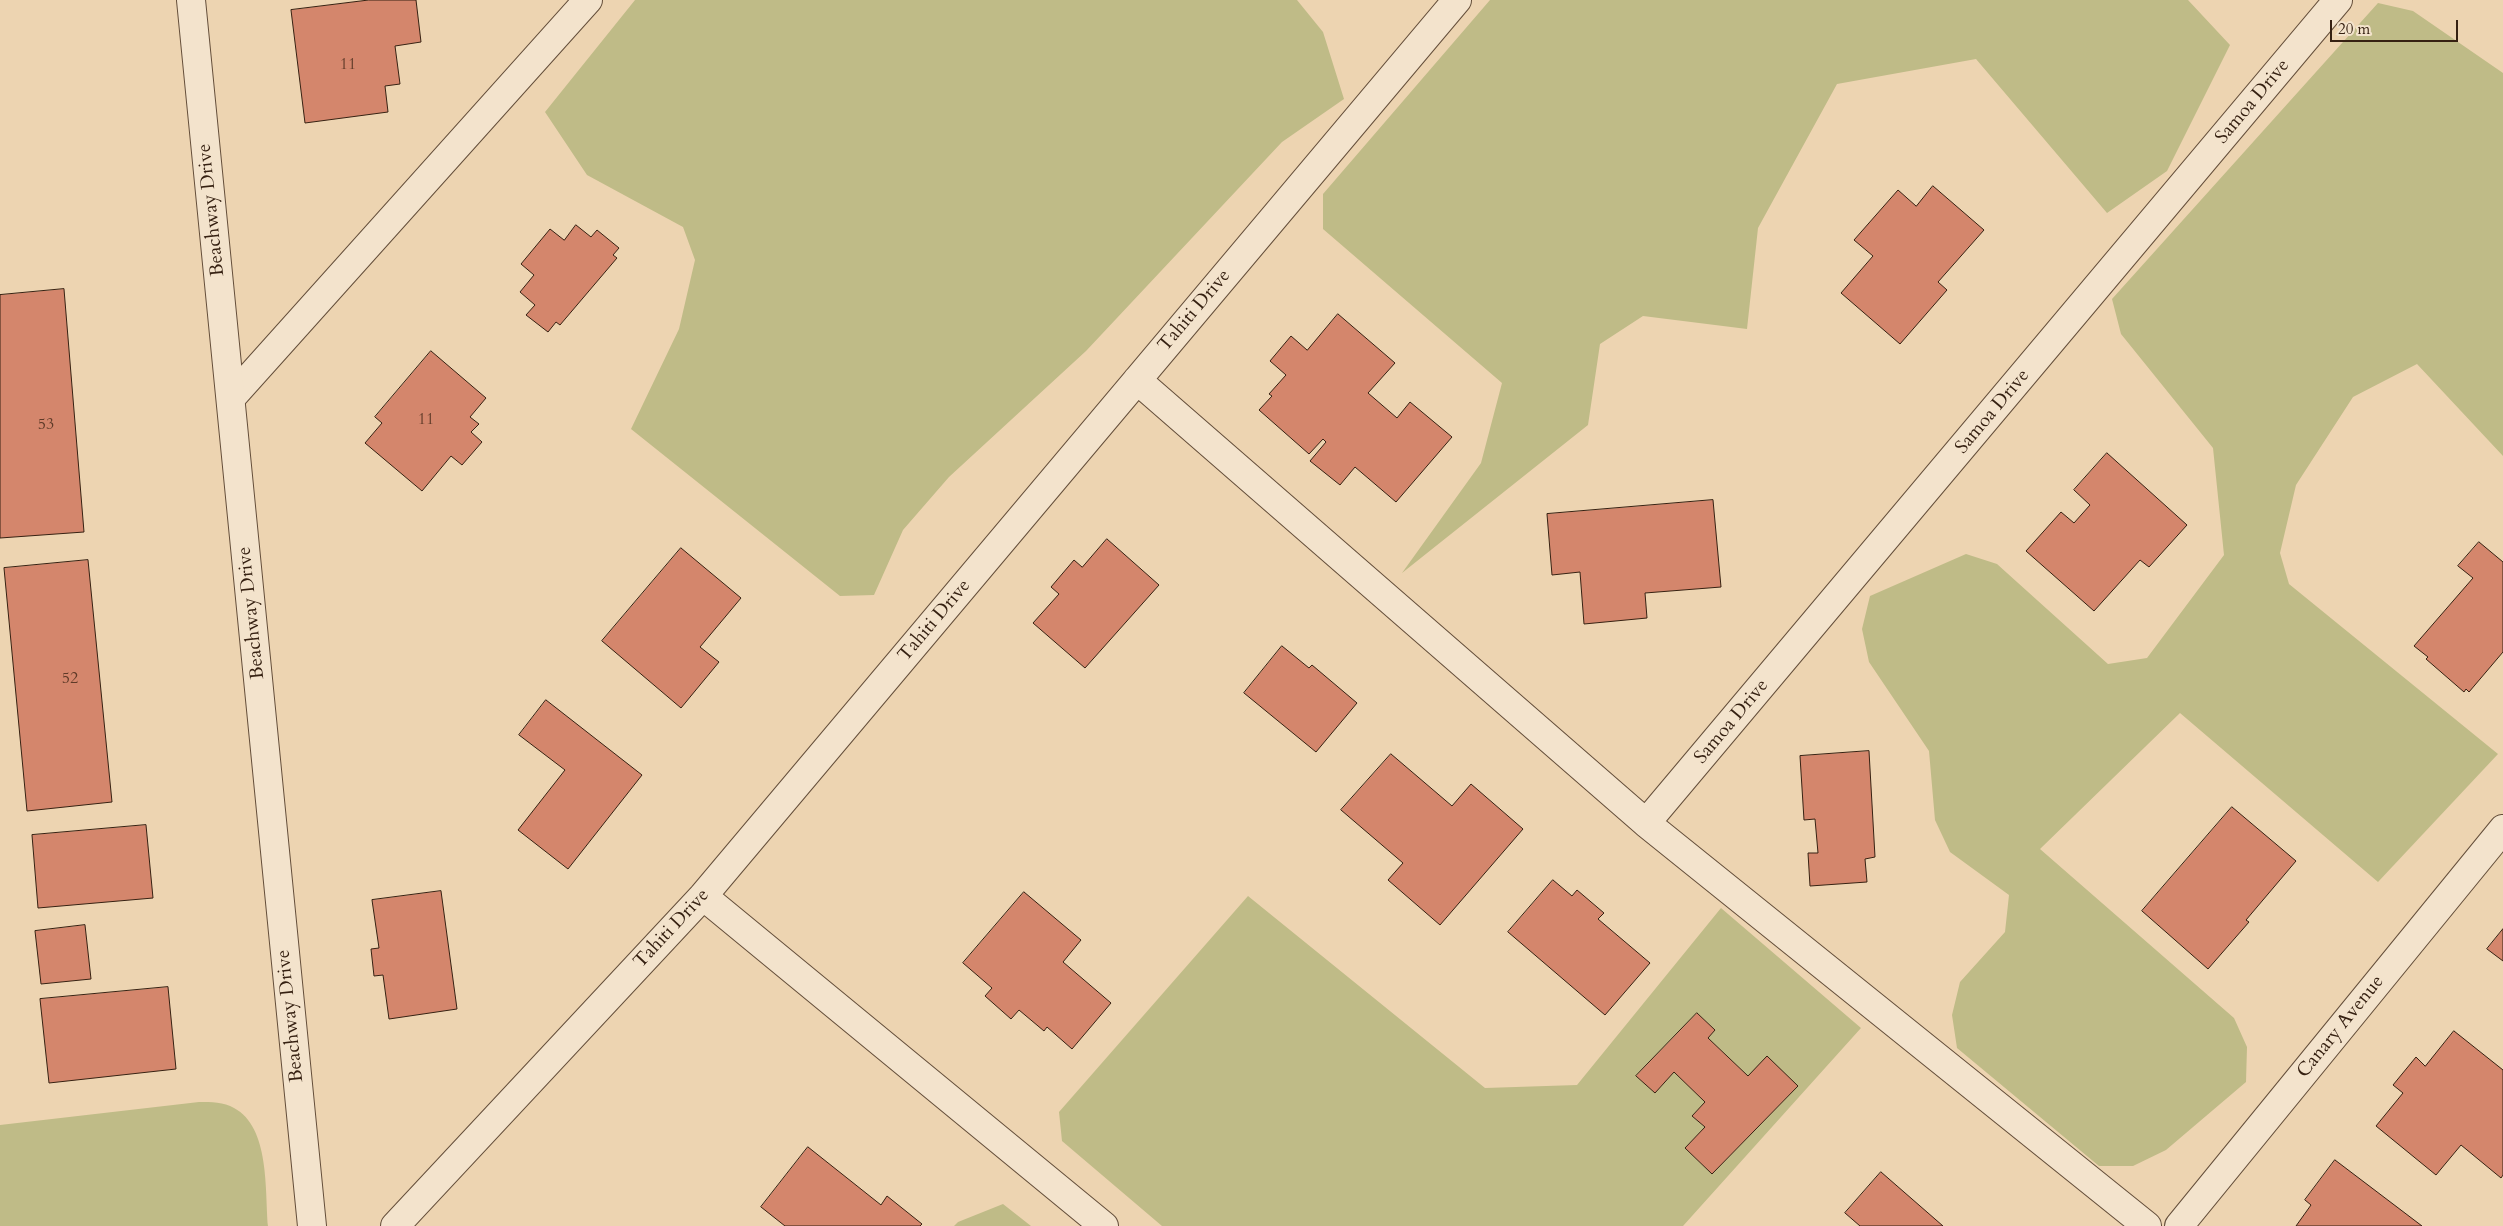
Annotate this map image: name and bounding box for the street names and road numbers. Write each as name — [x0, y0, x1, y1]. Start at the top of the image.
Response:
street label: Samoa Drive — [2211, 55, 2295, 149]
street label: Beachway Drive — [194, 142, 230, 278]
street label: Tahiti Drive — [1154, 265, 1236, 357]
street label: Samoa Drive — [1951, 365, 2035, 459]
street label: Beachway Drive — [234, 545, 270, 681]
street label: Tahiti Drive — [894, 575, 976, 667]
street label: Samoa Drive — [1690, 675, 1774, 769]
street label: Tahiti Drive — [629, 885, 715, 973]
street label: Beachway Drive — [273, 948, 309, 1084]
street label: Canary Avenue — [2293, 971, 2389, 1083]

